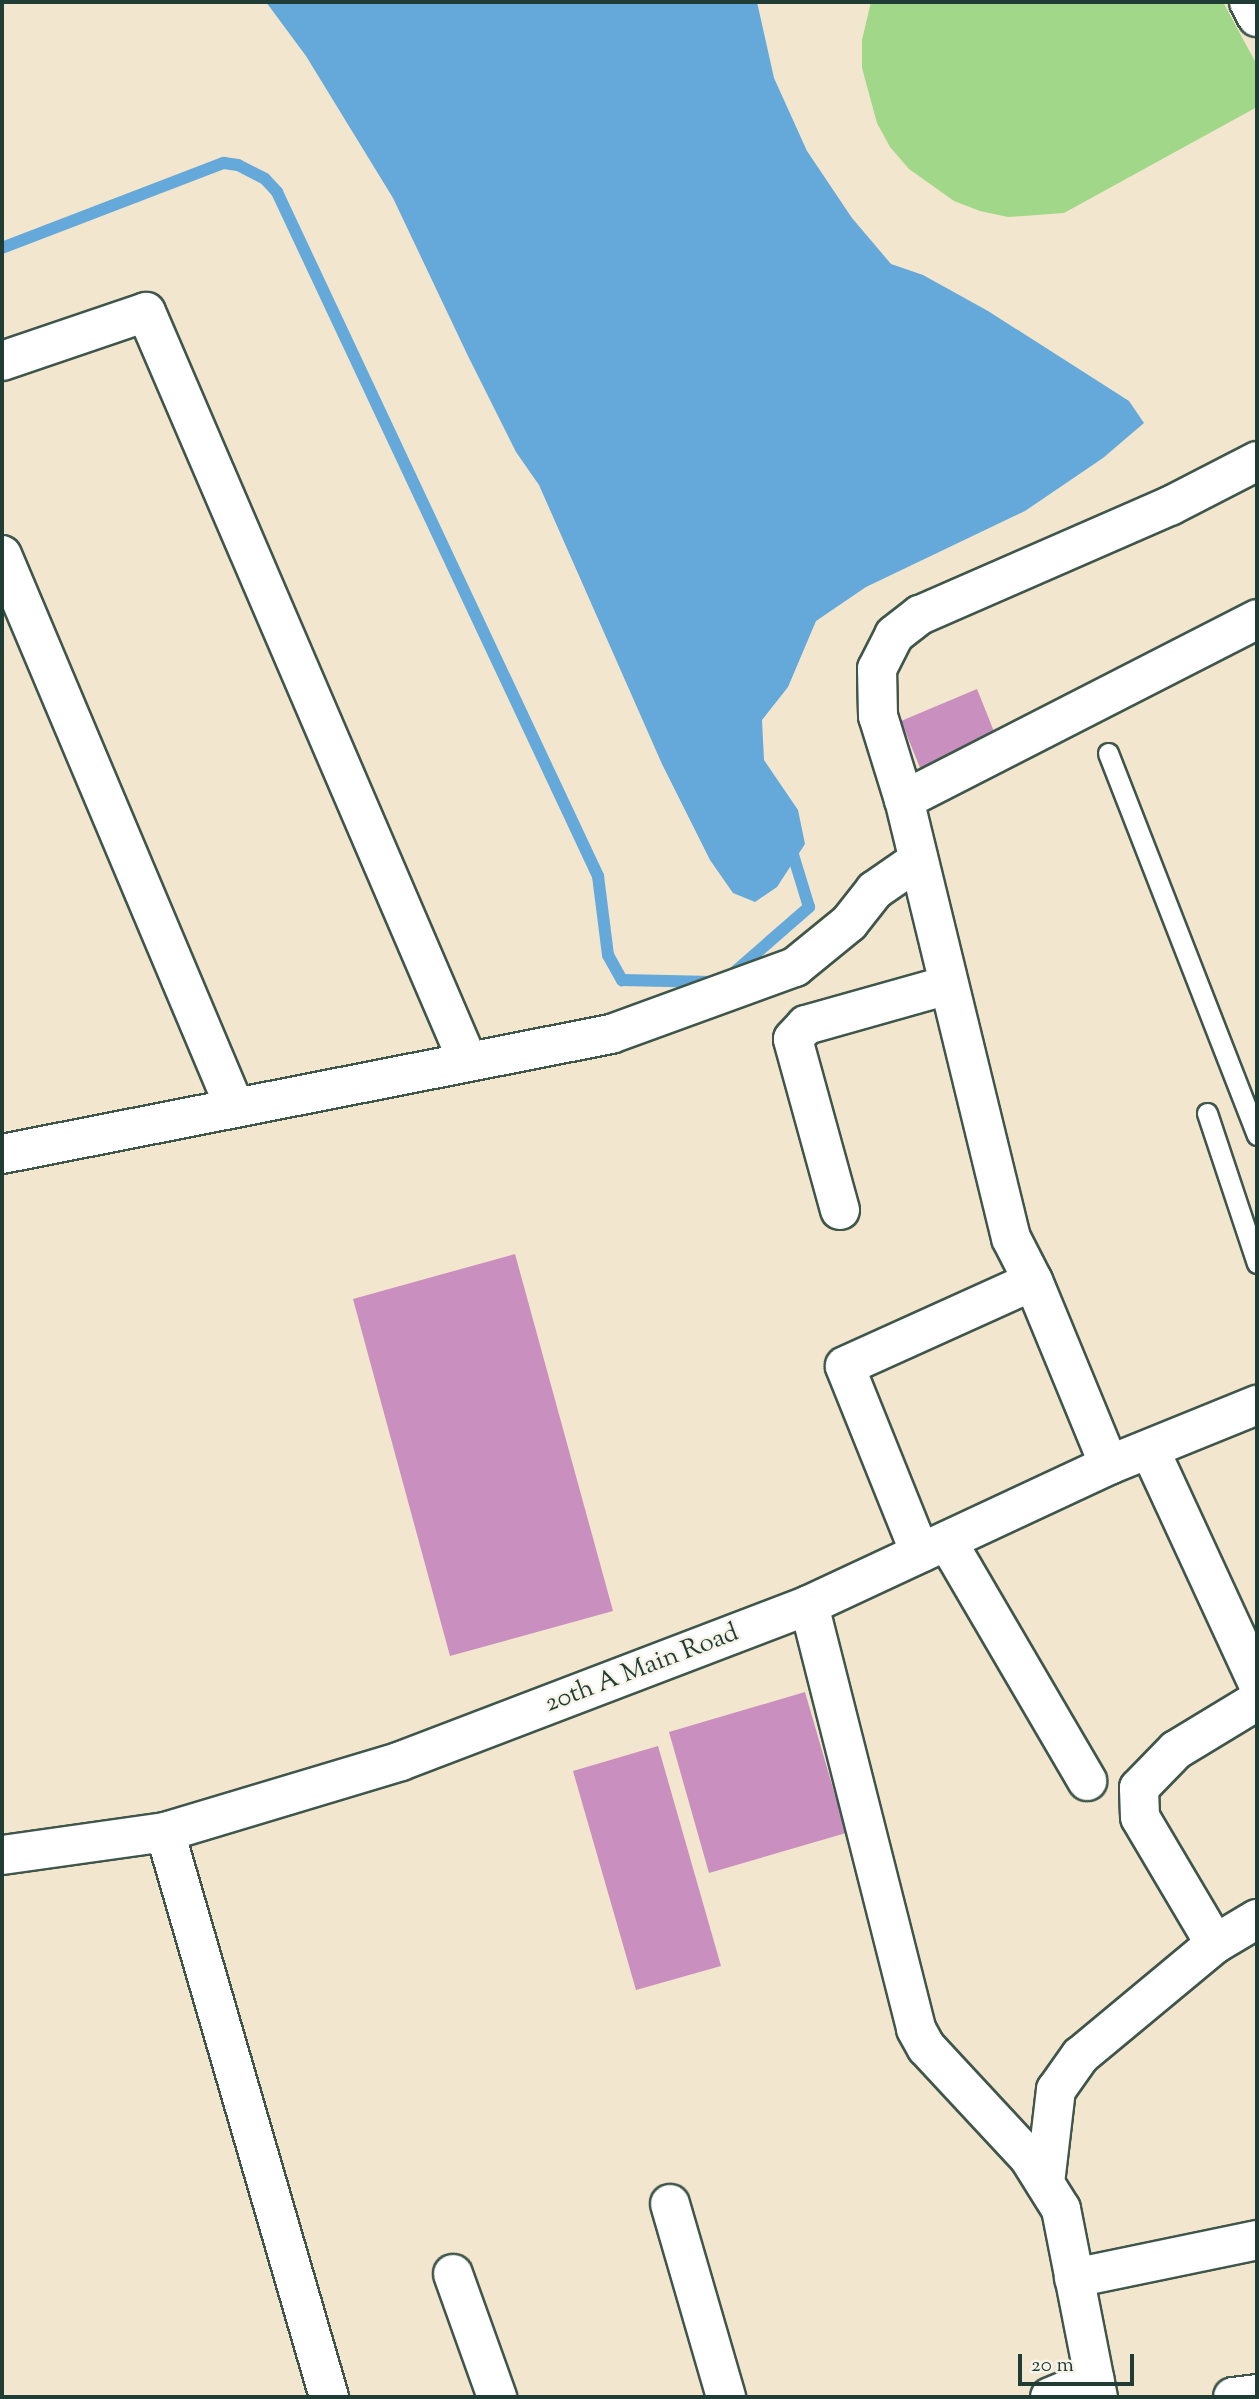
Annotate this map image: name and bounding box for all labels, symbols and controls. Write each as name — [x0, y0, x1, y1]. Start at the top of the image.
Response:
street label: 20th A Main Road — [541, 1618, 743, 1720]
scale bar — [1021, 2340, 1136, 2384]
text: 20 m — [1031, 2351, 1074, 2381]

